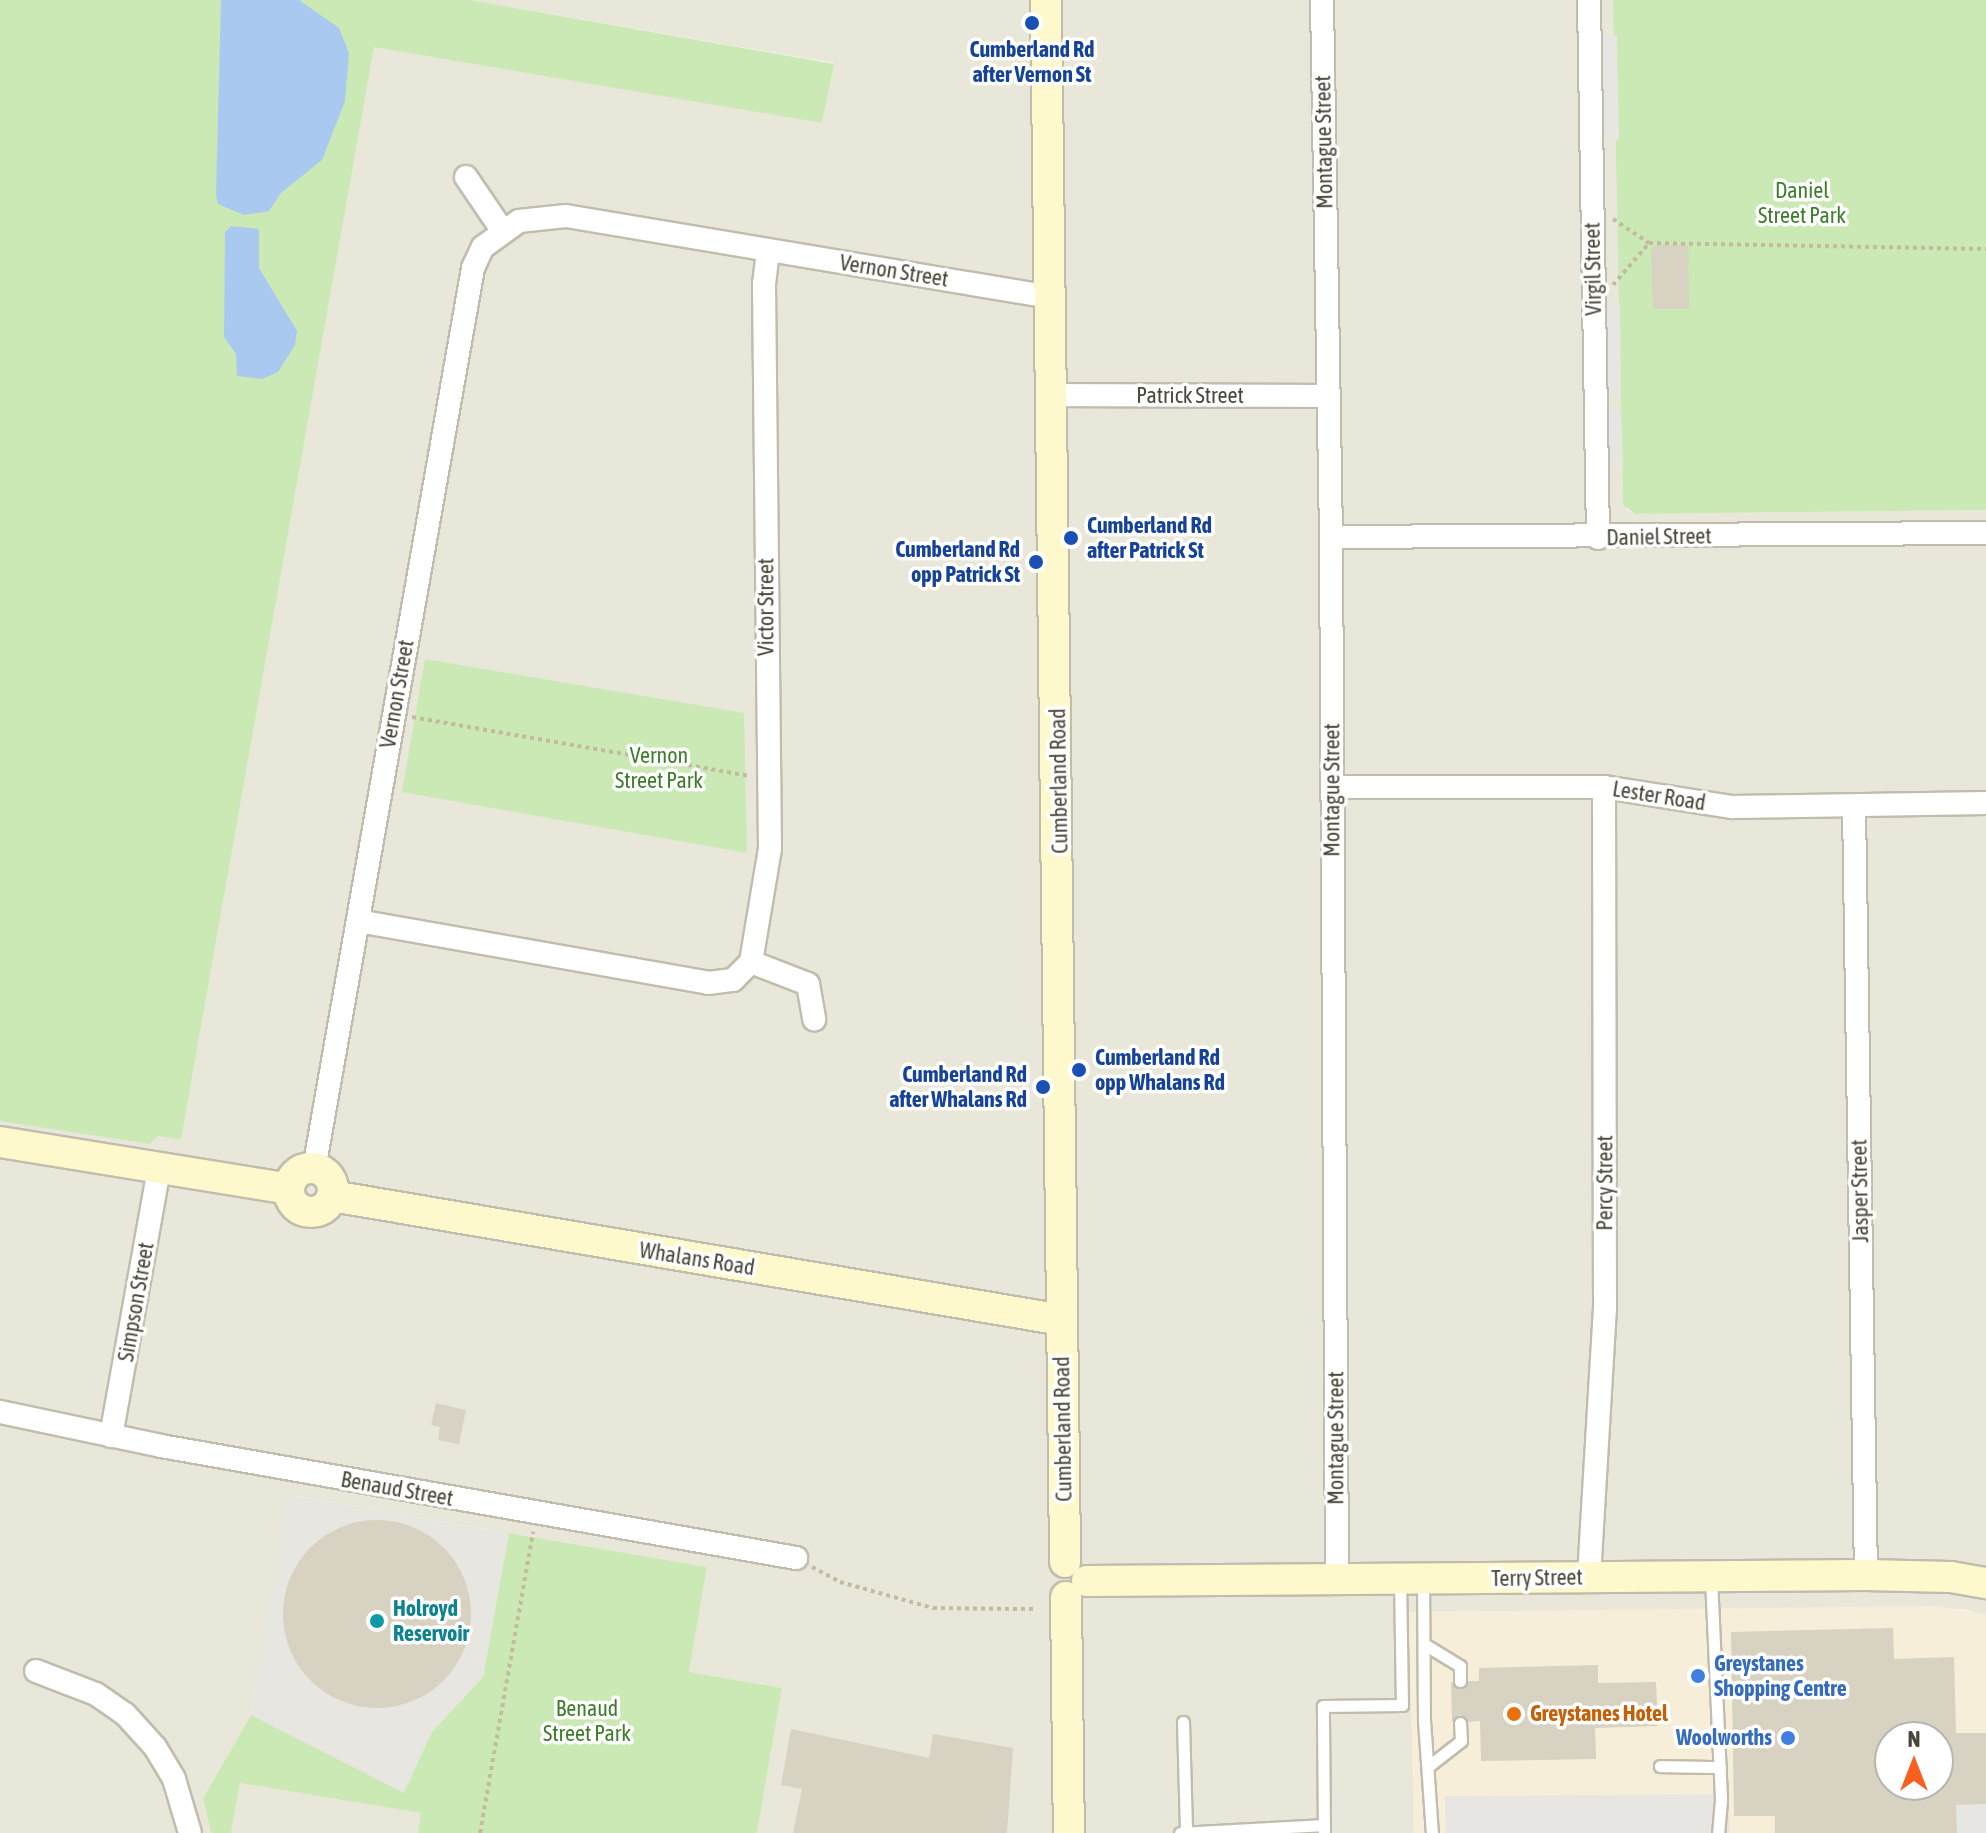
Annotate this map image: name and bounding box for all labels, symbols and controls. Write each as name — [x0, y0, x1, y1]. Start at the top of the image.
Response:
marker: Cumberland Rd after Vernon St — [1023, 14, 1041, 32]
place label: Cumberland Rd after Vernon St — [970, 36, 1094, 88]
street label: Montague Street — [1310, 75, 1338, 209]
park label: Daniel Street Park — [1758, 177, 1846, 228]
street label: Virgil Street — [1579, 222, 1607, 316]
street label: Vernon Street — [838, 249, 950, 293]
street label: Patrick Street — [1136, 383, 1244, 409]
place label: Cumberland Rd after Patrick St — [1087, 512, 1212, 564]
street label: Daniel Street — [1606, 523, 1712, 551]
marker: Cumberland Rd after Patrick St — [1062, 529, 1080, 547]
place label: Cumberland Rd opp Patrick St — [895, 536, 1020, 588]
marker: Cumberland Rd opp Patrick St — [1027, 553, 1045, 571]
street label: Victor Street — [753, 558, 779, 656]
street label: Vernon Street — [374, 638, 420, 750]
street label: Cumberland Road — [1045, 708, 1073, 854]
street label: Montague Street — [1319, 723, 1345, 857]
park label: Vernon Street Park — [615, 742, 703, 794]
street label: Lester Road — [1611, 776, 1707, 816]
place label: Cumberland Rd opp Whalans Rd — [1095, 1044, 1225, 1096]
place label: Cumberland Rd after Whalans Rd — [889, 1061, 1027, 1112]
marker: Cumberland Rd opp Whalans Rd — [1070, 1061, 1088, 1079]
marker: Cumberland Rd after Whalans Rd — [1034, 1078, 1052, 1096]
street label: Percy Street — [1592, 1135, 1618, 1231]
street label: Jasper Street — [1846, 1139, 1874, 1243]
street label: Whalans Road — [637, 1237, 757, 1281]
street label: Simpson Street — [113, 1240, 159, 1364]
street label: Cumberland Road — [1049, 1356, 1077, 1502]
street label: Montague Street — [1323, 1371, 1349, 1505]
street label: Benaud Street — [339, 1466, 455, 1512]
street label: Terry Street — [1491, 1564, 1583, 1592]
place label: Holroyd Reservoir — [393, 1595, 469, 1646]
marker: Holroyd Reservoir — [368, 1612, 386, 1630]
place label: Greystanes Shopping Centre — [1714, 1650, 1847, 1702]
marker: Greystanes Shopping Centre — [1689, 1667, 1707, 1685]
park label: Benaud Street Park — [543, 1695, 631, 1746]
place label: Greystanes Hotel — [1530, 1701, 1668, 1727]
marker: Greystanes Hotel — [1505, 1705, 1523, 1723]
north arrow — [1874, 1721, 1954, 1801]
place label: Woolworths — [1676, 1725, 1772, 1751]
text: N — [1908, 1726, 1920, 1752]
marker: Woolworths — [1779, 1729, 1797, 1747]

